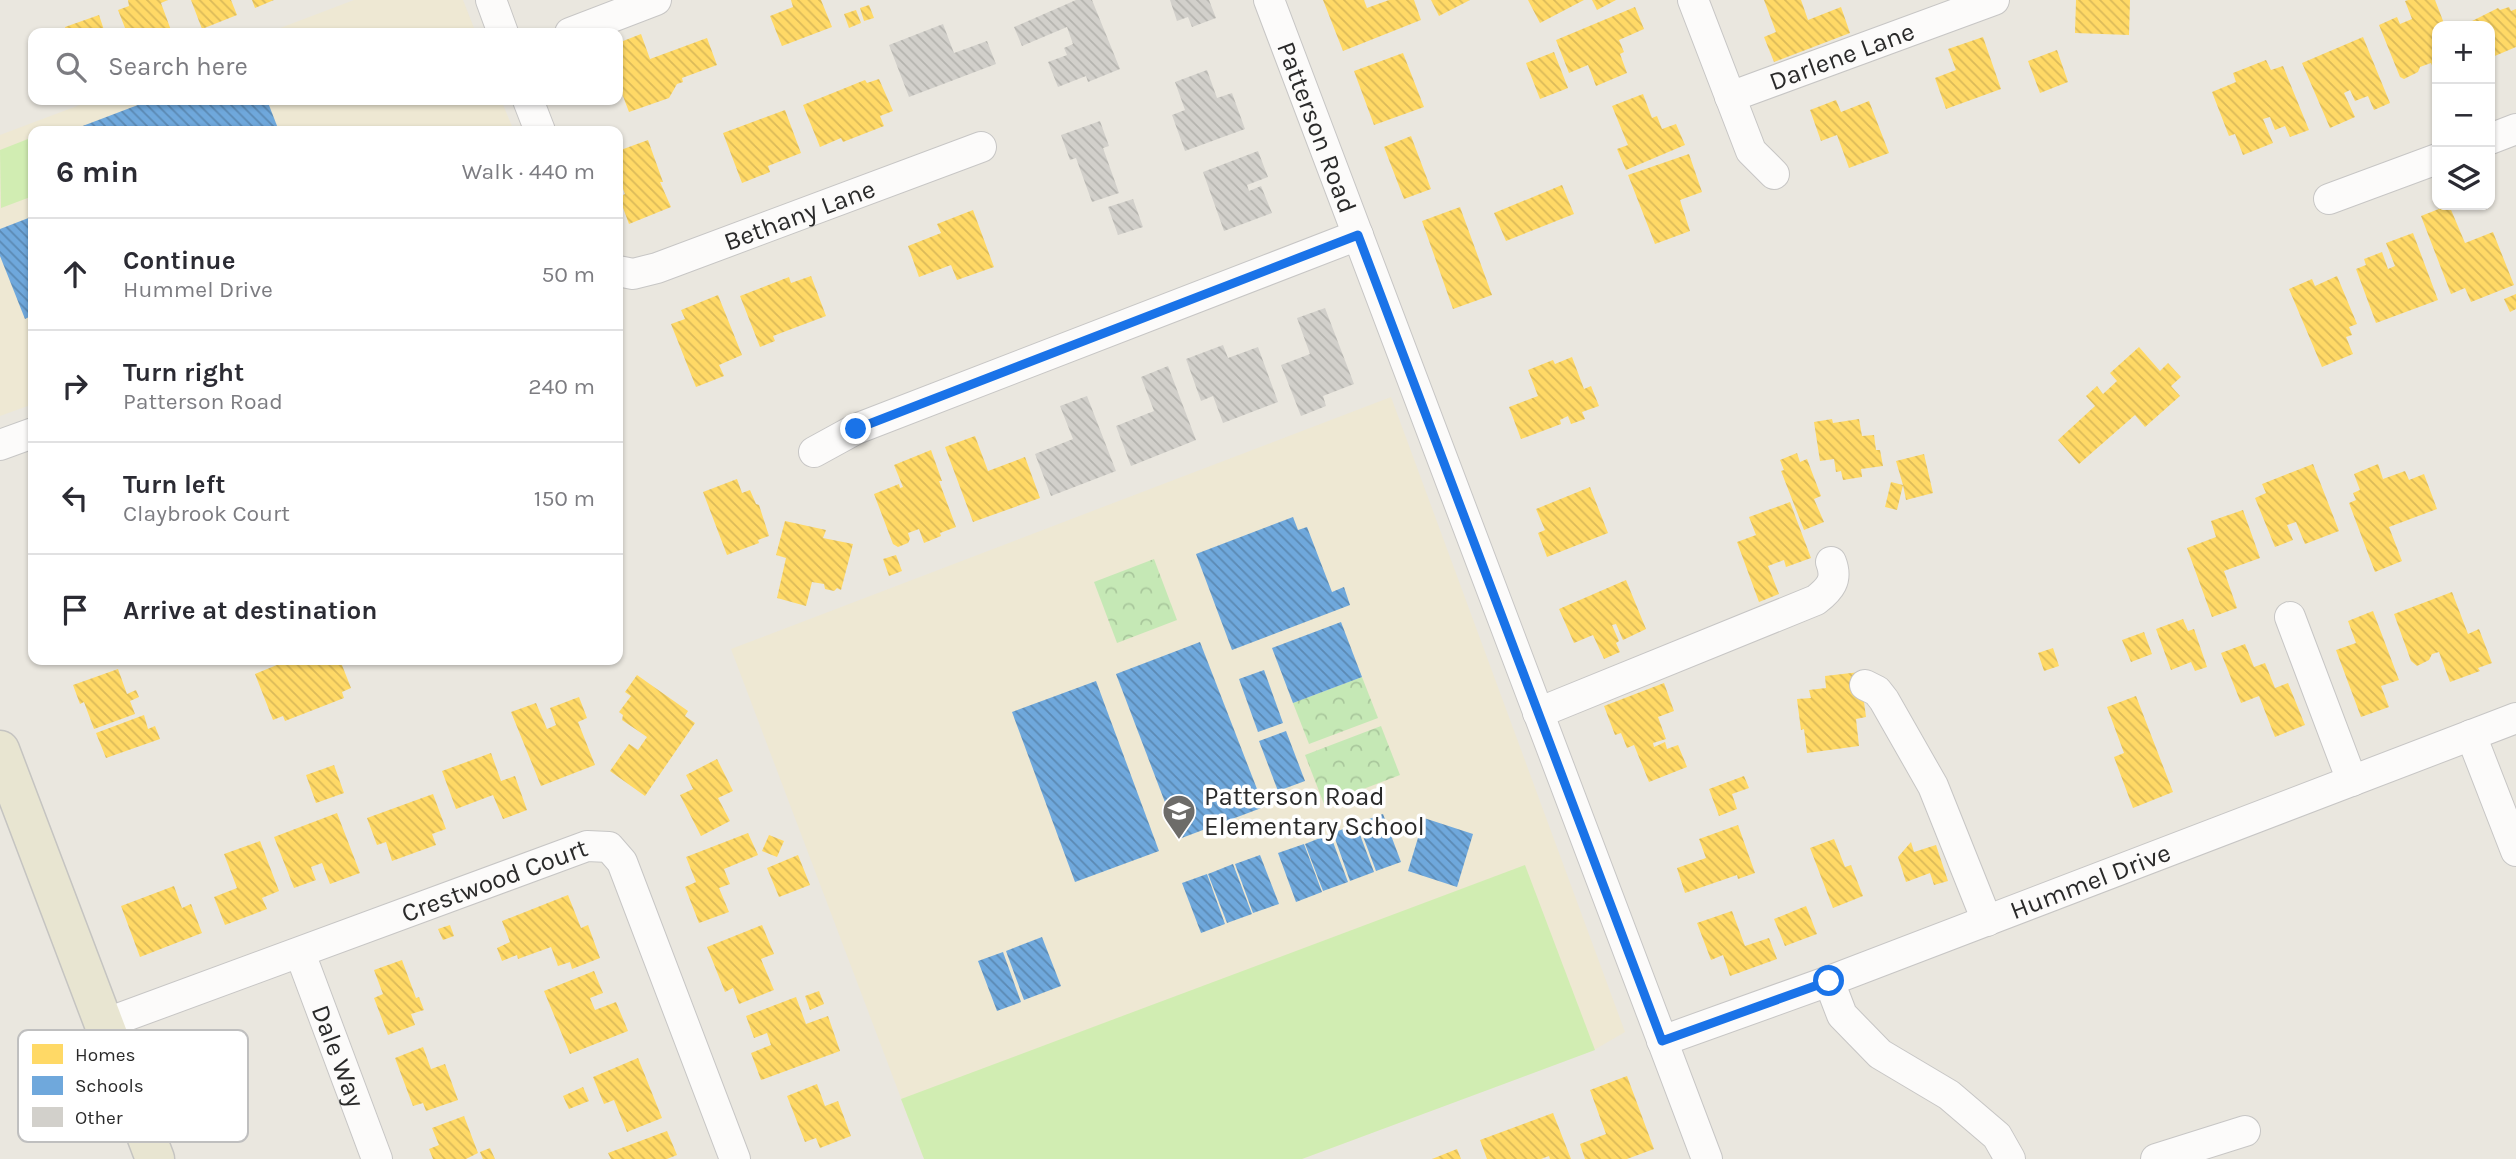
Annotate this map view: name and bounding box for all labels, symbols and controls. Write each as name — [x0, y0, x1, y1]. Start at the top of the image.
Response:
street label: Darlene Lane — [1765, 15, 1919, 97]
map controls — [2432, 21, 2495, 210]
button: + — [2432, 21, 2495, 84]
search box — [28, 28, 623, 105]
street label: Patterson Road — [1271, 37, 1364, 217]
icon: search — [52, 48, 90, 86]
text: Search here — [108, 51, 248, 82]
button: − — [2432, 84, 2495, 147]
button: layers — [2432, 147, 2495, 210]
text: 6 min — [56, 154, 139, 190]
text: Walk · 440 m — [462, 158, 595, 185]
street label: Bethany Lane — [720, 173, 879, 257]
text: Continue — [123, 245, 235, 276]
icon: ahead — [56, 255, 94, 293]
text: 50 m — [541, 261, 595, 288]
text: Hummel Drive — [123, 276, 273, 303]
text: Turn right — [123, 357, 244, 388]
icon: right — [56, 367, 94, 405]
text: 240 m — [528, 373, 595, 400]
text: Patterson Road — [123, 388, 283, 415]
route end — [840, 413, 871, 444]
text: Turn left — [123, 469, 225, 500]
icon: left — [56, 479, 94, 517]
text: 150 m — [534, 485, 595, 512]
text: Claybrook Court — [123, 500, 290, 527]
icon: arrive — [56, 591, 94, 629]
text: Arrive at destination — [123, 595, 377, 626]
place label: Patterson Road Elementary School — [1204, 781, 1425, 842]
school or university icon: Patterson Road Elementary School — [1160, 792, 1198, 841]
street label: Crestwood Court — [397, 832, 592, 929]
street label: Hummel Drive — [2005, 836, 2175, 926]
route start — [1813, 965, 1844, 996]
street label: Dale Way — [305, 1000, 372, 1112]
legend — [18, 1030, 248, 1142]
text: Homes — [75, 1044, 136, 1066]
text: Schools — [75, 1075, 144, 1097]
text: Other — [75, 1107, 123, 1129]

